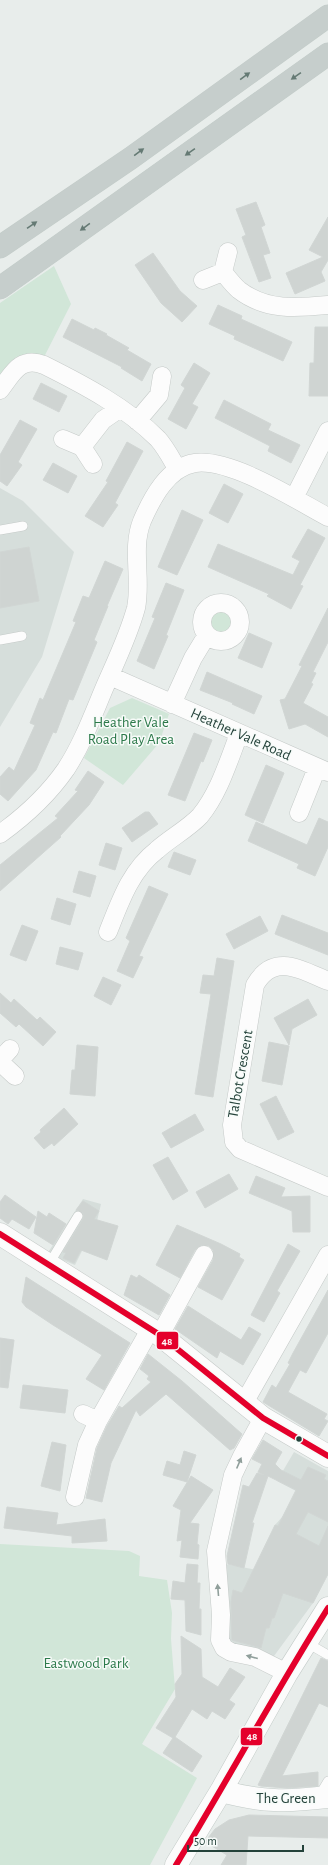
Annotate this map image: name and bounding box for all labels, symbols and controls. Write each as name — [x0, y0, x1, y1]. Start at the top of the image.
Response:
one-way arrow — [240, 72, 250, 80]
one-way arrow — [291, 72, 302, 80]
one-way arrow — [134, 148, 145, 156]
one-way arrow — [185, 148, 196, 156]
one-way arrow — [27, 221, 37, 229]
one-way arrow — [79, 223, 90, 231]
street label: Heather Vale Road — [188, 706, 293, 763]
park label: Heather Vale Road Play Area — [88, 715, 174, 747]
street label: Talbot Crescent — [225, 1029, 256, 1119]
line badge: 48 — [156, 1331, 179, 1350]
text: 48 — [162, 1336, 172, 1347]
unlabelled marker — [294, 1434, 304, 1444]
one-way arrow — [236, 1457, 242, 1468]
one-way arrow — [215, 1584, 222, 1596]
one-way arrow — [245, 1653, 258, 1659]
park label: Eastwood Park — [44, 1656, 129, 1671]
line badge: 48 — [240, 1727, 263, 1746]
text: 48 — [247, 1731, 257, 1742]
street label: The Green — [256, 1791, 316, 1806]
scale bar — [188, 1827, 303, 1853]
text: 50 m — [194, 1835, 217, 1847]

